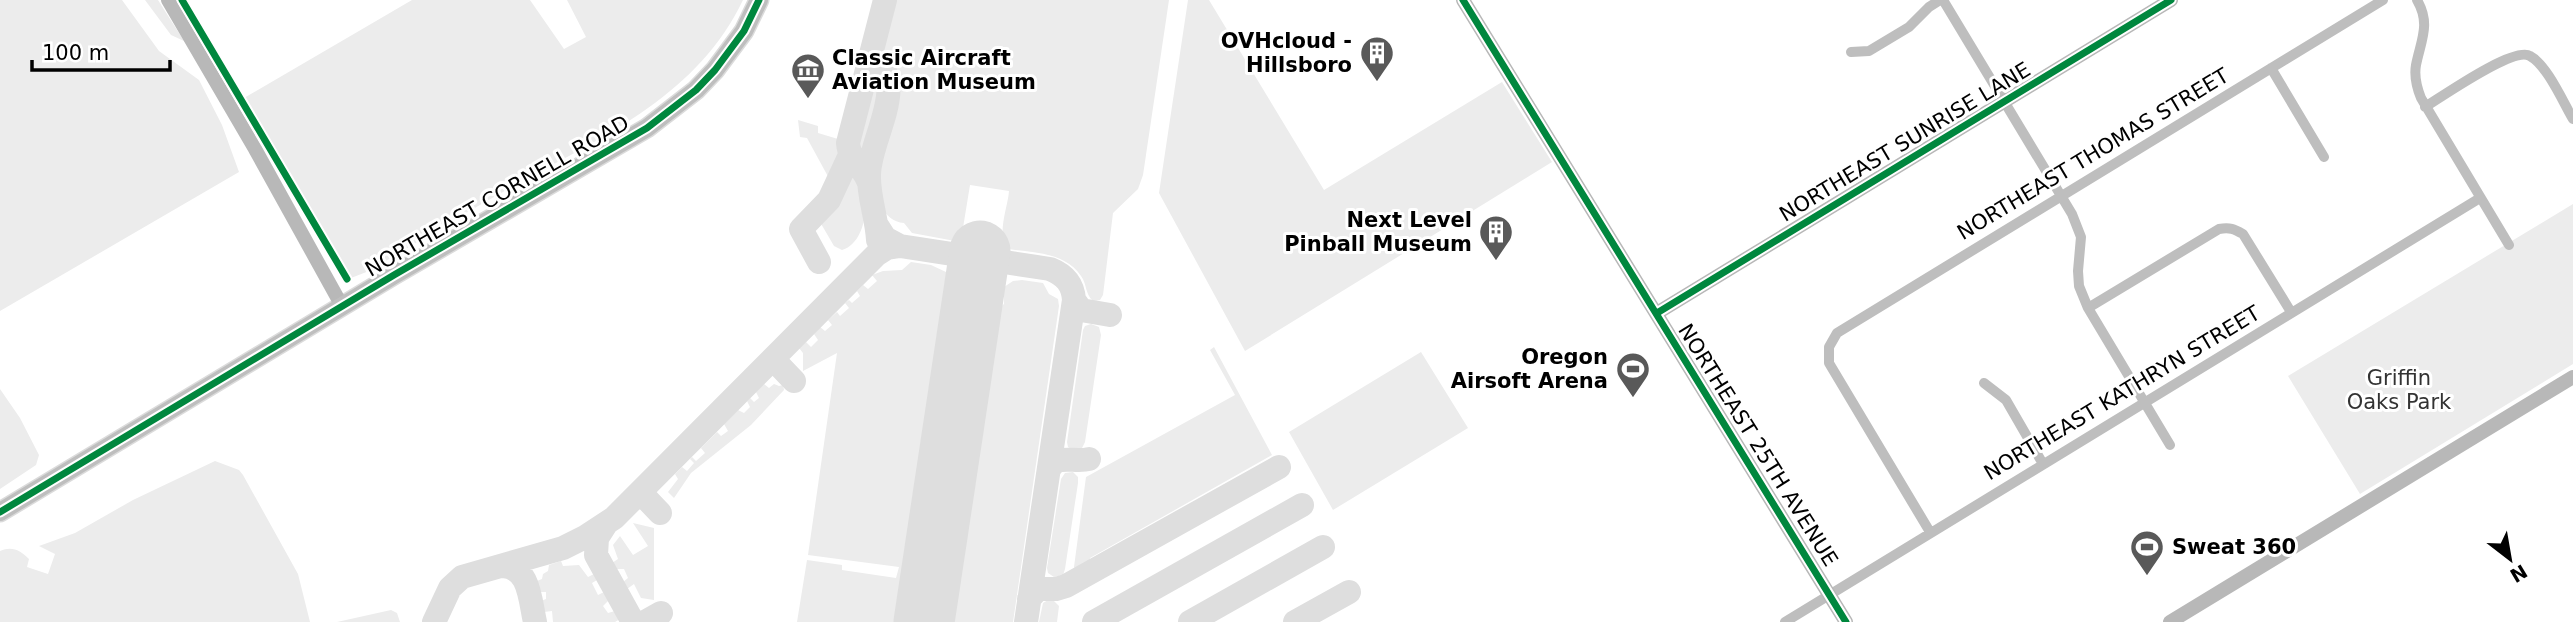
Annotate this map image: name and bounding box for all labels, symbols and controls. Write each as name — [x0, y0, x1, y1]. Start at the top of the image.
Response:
scale bar — [32, 28, 170, 72]
place label: OVHcloud - Hillsboro — [1221, 29, 1352, 77]
building icon: OVHcloud - Hillsboro — [1358, 34, 1396, 83]
text: 100 m — [42, 41, 109, 65]
place label: Classic Aircraft Aviation Museum — [832, 46, 1036, 94]
museum icon: Classic Aircraft Aviation Museum — [789, 51, 827, 100]
street label: NORTHEAST SUNRISE LANE — [1775, 57, 2035, 227]
street label: NORTHEAST THOMAS STREET — [1953, 63, 2233, 245]
street label: NORTHEAST CORNELL ROAD — [361, 110, 633, 282]
place label: Next Level Pinball Museum — [1284, 208, 1472, 256]
building icon: Next Level Pinball Museum — [1477, 213, 1515, 262]
street label: NORTHEAST KATHRYN STREET — [1980, 301, 2264, 485]
street label: NORTHEAST 25TH AVENUE — [1673, 319, 1843, 571]
place label: Oregon Airsoft Arena — [1451, 345, 1608, 393]
sports icon: Oregon Airsoft Arena — [1614, 350, 1652, 399]
park label: Griffin Oaks Park — [2347, 366, 2452, 414]
north arrow — [2475, 524, 2545, 594]
sports icon: Sweat 360 — [2128, 528, 2166, 577]
place label: Sweat 360 — [2172, 535, 2296, 559]
text: N — [2506, 560, 2531, 587]

